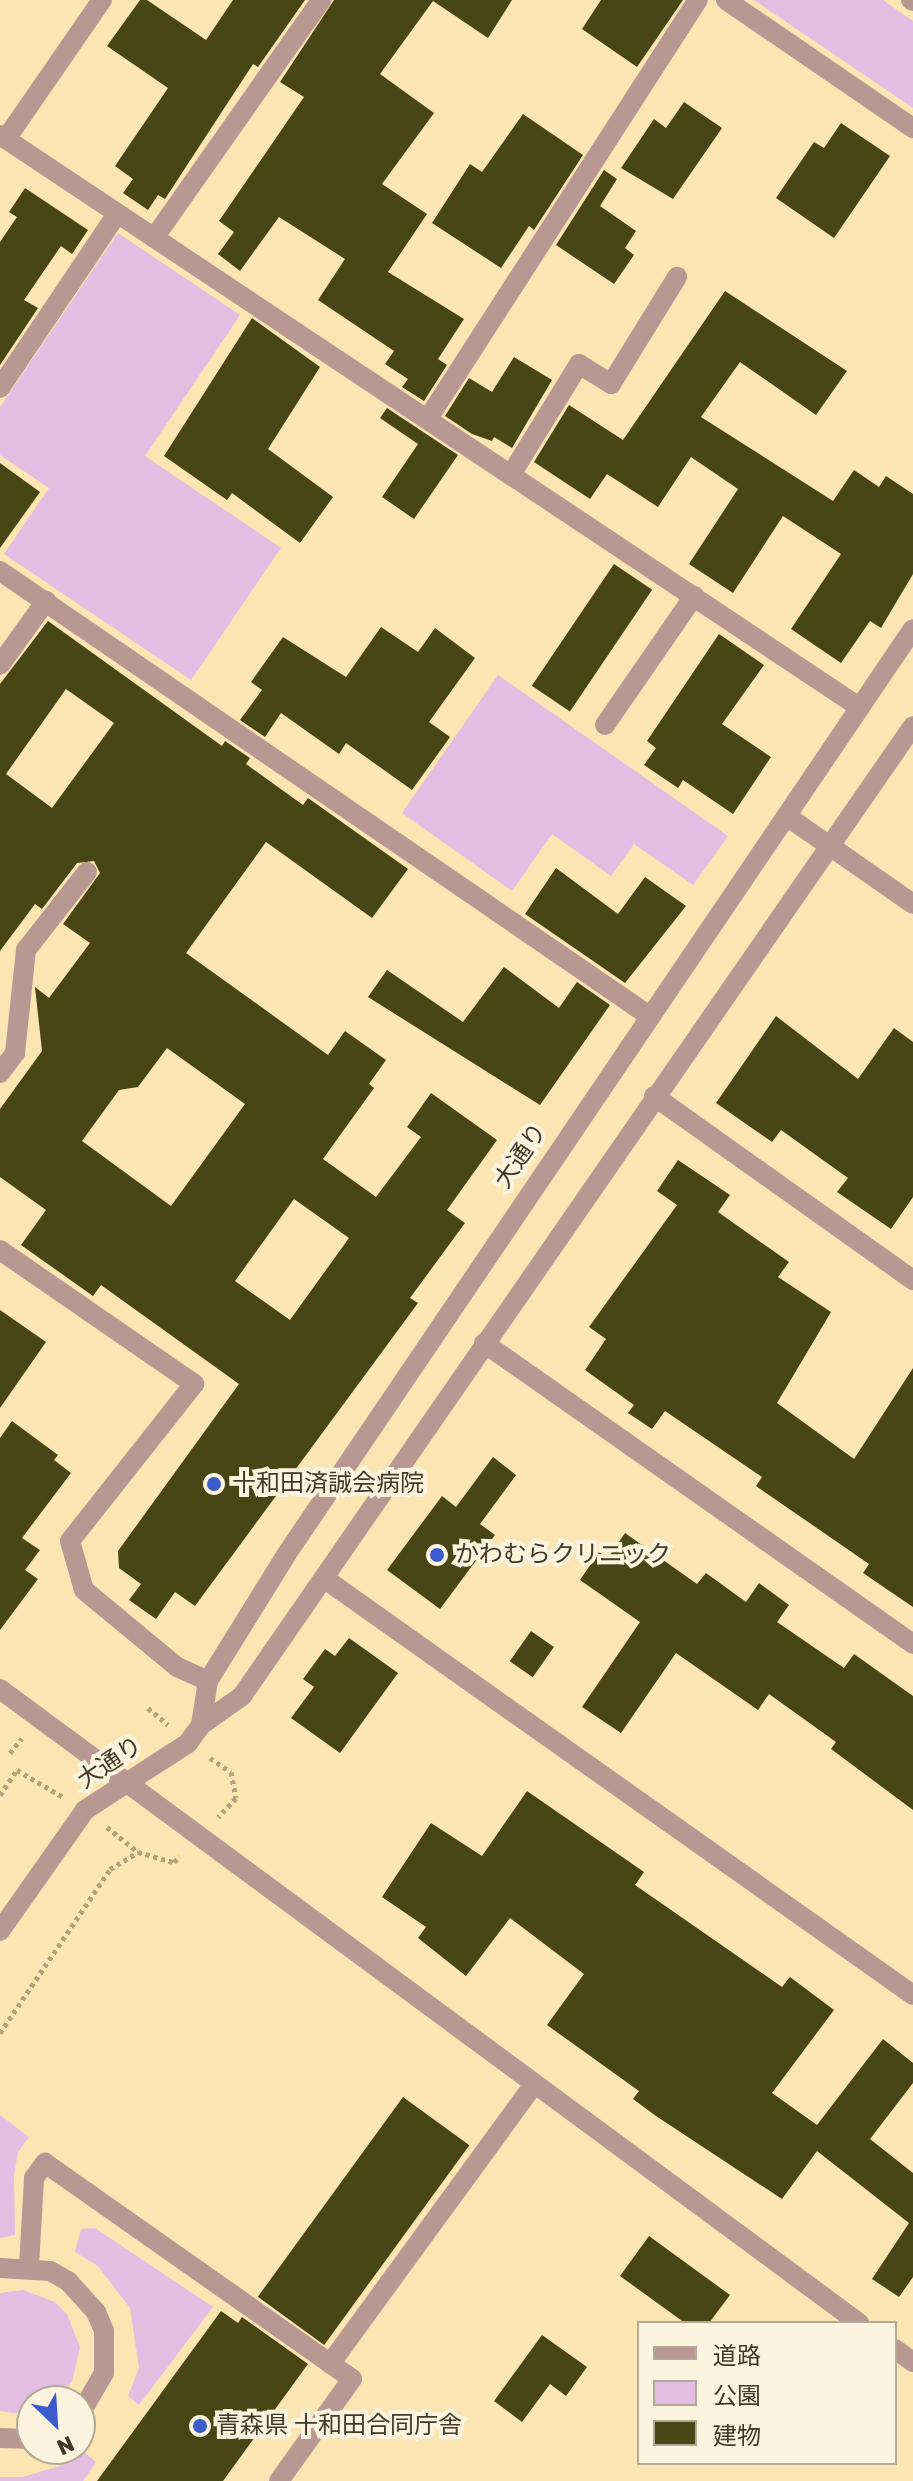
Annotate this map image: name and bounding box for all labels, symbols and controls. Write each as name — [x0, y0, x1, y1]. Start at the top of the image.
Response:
street label: 大通り — [489, 1118, 553, 1194]
place label: 十和田済誠会病院 — [232, 1470, 424, 1498]
marker: 十和田済誠会病院 — [203, 1473, 225, 1495]
place label: かわむらクリニック — [455, 1541, 671, 1569]
marker: かわむらクリニック — [426, 1544, 448, 1566]
street label: 大通り — [72, 1731, 148, 1795]
legend — [637, 2321, 897, 2465]
text: 道路 — [713, 2342, 761, 2370]
text: 公園 — [713, 2382, 761, 2410]
north arrow — [16, 2385, 96, 2465]
place label: 青森県 十和田合同庁舎 — [216, 2412, 462, 2440]
marker: 青森県 十和田合同庁舎 — [191, 2417, 209, 2435]
text: 建物 — [713, 2422, 761, 2450]
text: N — [53, 2430, 78, 2461]

